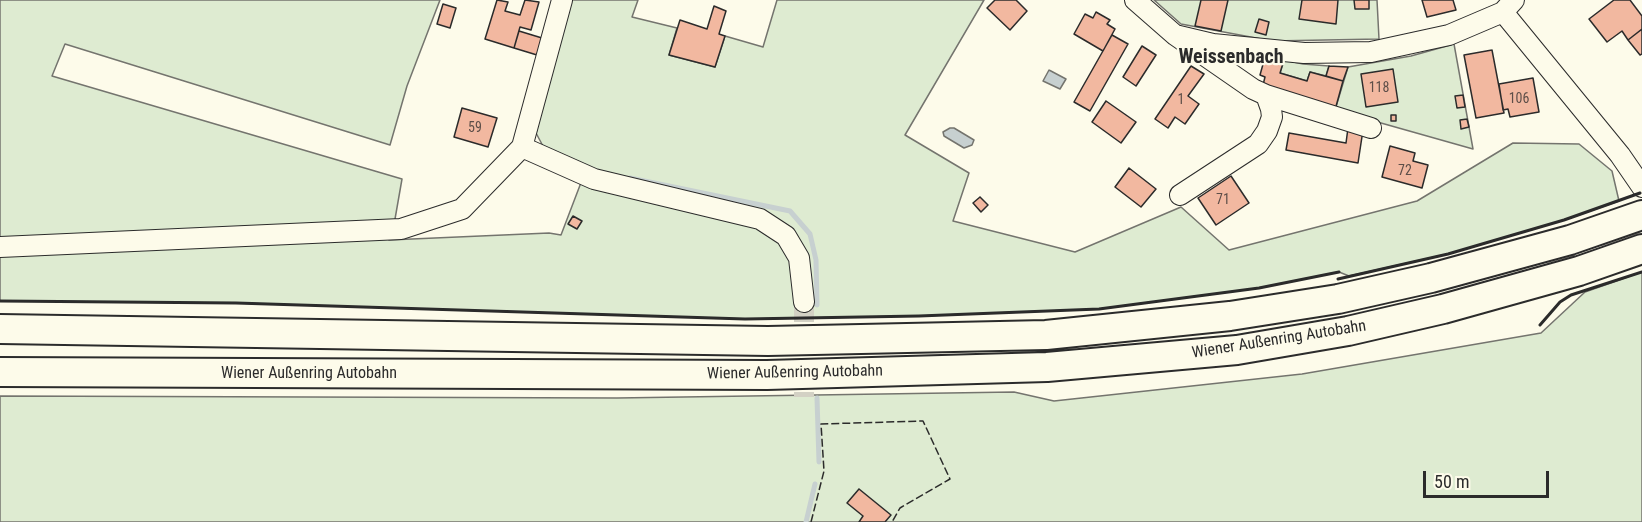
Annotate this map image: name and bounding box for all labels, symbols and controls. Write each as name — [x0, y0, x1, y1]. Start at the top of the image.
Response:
district label: Weissenbach — [1178, 46, 1284, 70]
house number: 118 — [1369, 80, 1389, 96]
house number: 106 — [1509, 91, 1529, 107]
house number: 1 — [1178, 92, 1184, 108]
house number: 59 — [468, 120, 482, 136]
house number: 72 — [1398, 163, 1412, 179]
house number: 71 — [1216, 192, 1230, 208]
street label: Wiener Außenring Autobahn — [1191, 317, 1367, 363]
street label: Wiener Außenring Autobahn — [707, 362, 883, 384]
street label: Wiener Außenring Autobahn — [221, 364, 397, 384]
scale bar — [1426, 459, 1552, 497]
text: 50 m — [1434, 471, 1469, 492]

